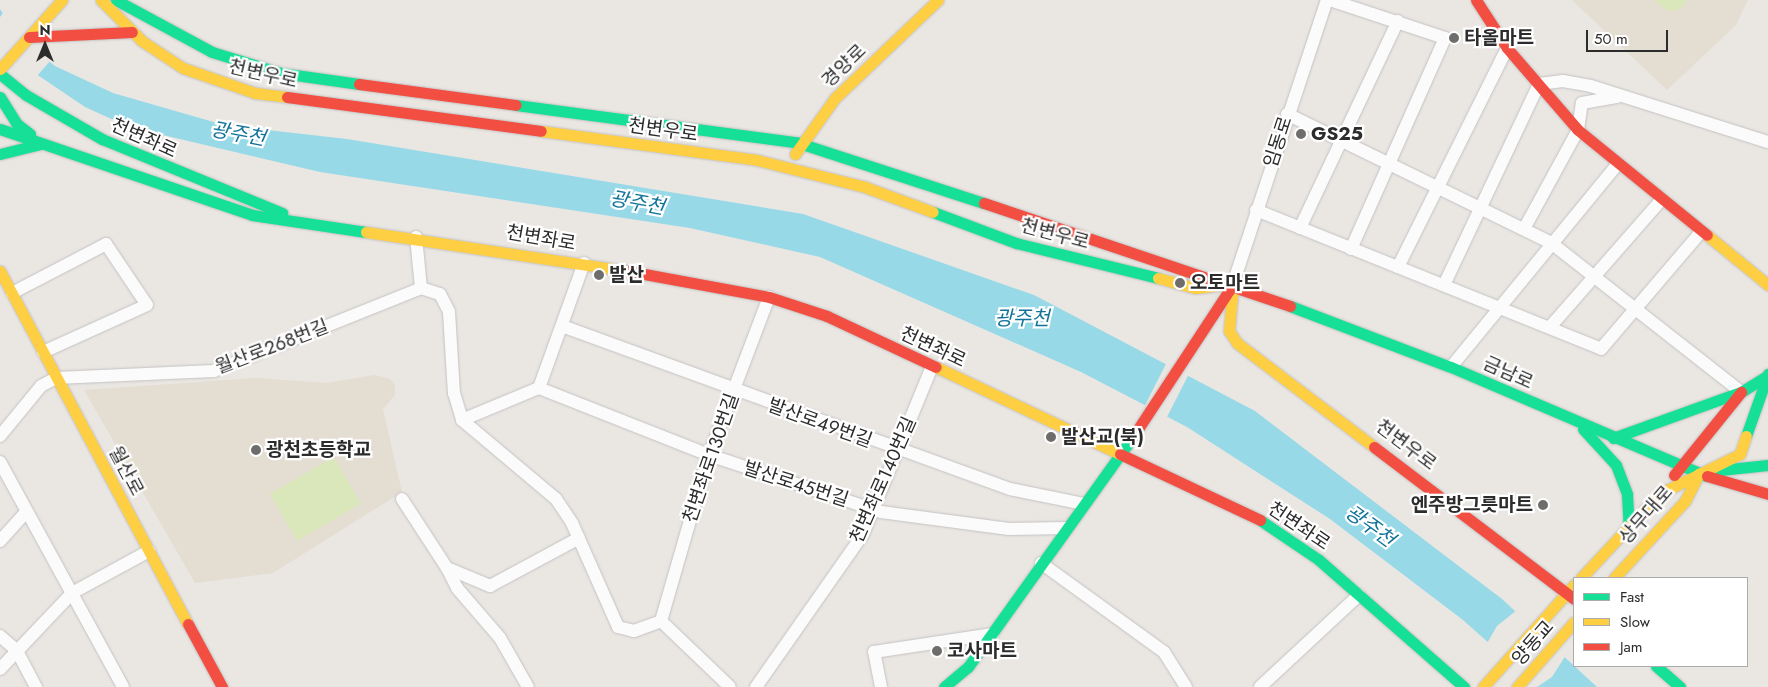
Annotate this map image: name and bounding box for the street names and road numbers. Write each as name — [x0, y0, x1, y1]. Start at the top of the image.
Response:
street label: 경양로 — [817, 40, 871, 92]
street label: 천변우로 — [226, 55, 300, 93]
street label: 천변좌로 — [107, 113, 181, 163]
street label: 천변우로 — [627, 114, 699, 146]
street label: 임동로 — [1259, 114, 1297, 170]
street label: 천변우로 — [1018, 214, 1092, 254]
street label: 천변좌로 — [505, 221, 577, 255]
street label: 월산로268번길 — [212, 315, 332, 379]
street label: 천변좌로 — [896, 322, 970, 372]
street label: 금남로 — [1479, 352, 1537, 394]
street label: 천변좌로130번길 — [678, 390, 744, 526]
street label: 발산로49번길 — [765, 394, 875, 452]
street label: 천변좌로140번길 — [845, 413, 921, 547]
street label: 천변우로 — [1371, 415, 1441, 475]
street label: 월산로 — [104, 442, 148, 500]
street label: 발산로45번길 — [741, 456, 851, 512]
street label: 상무대로 — [1614, 481, 1678, 549]
street label: 천변좌로 — [1264, 497, 1334, 555]
street label: 양동교 — [1507, 616, 1559, 670]

